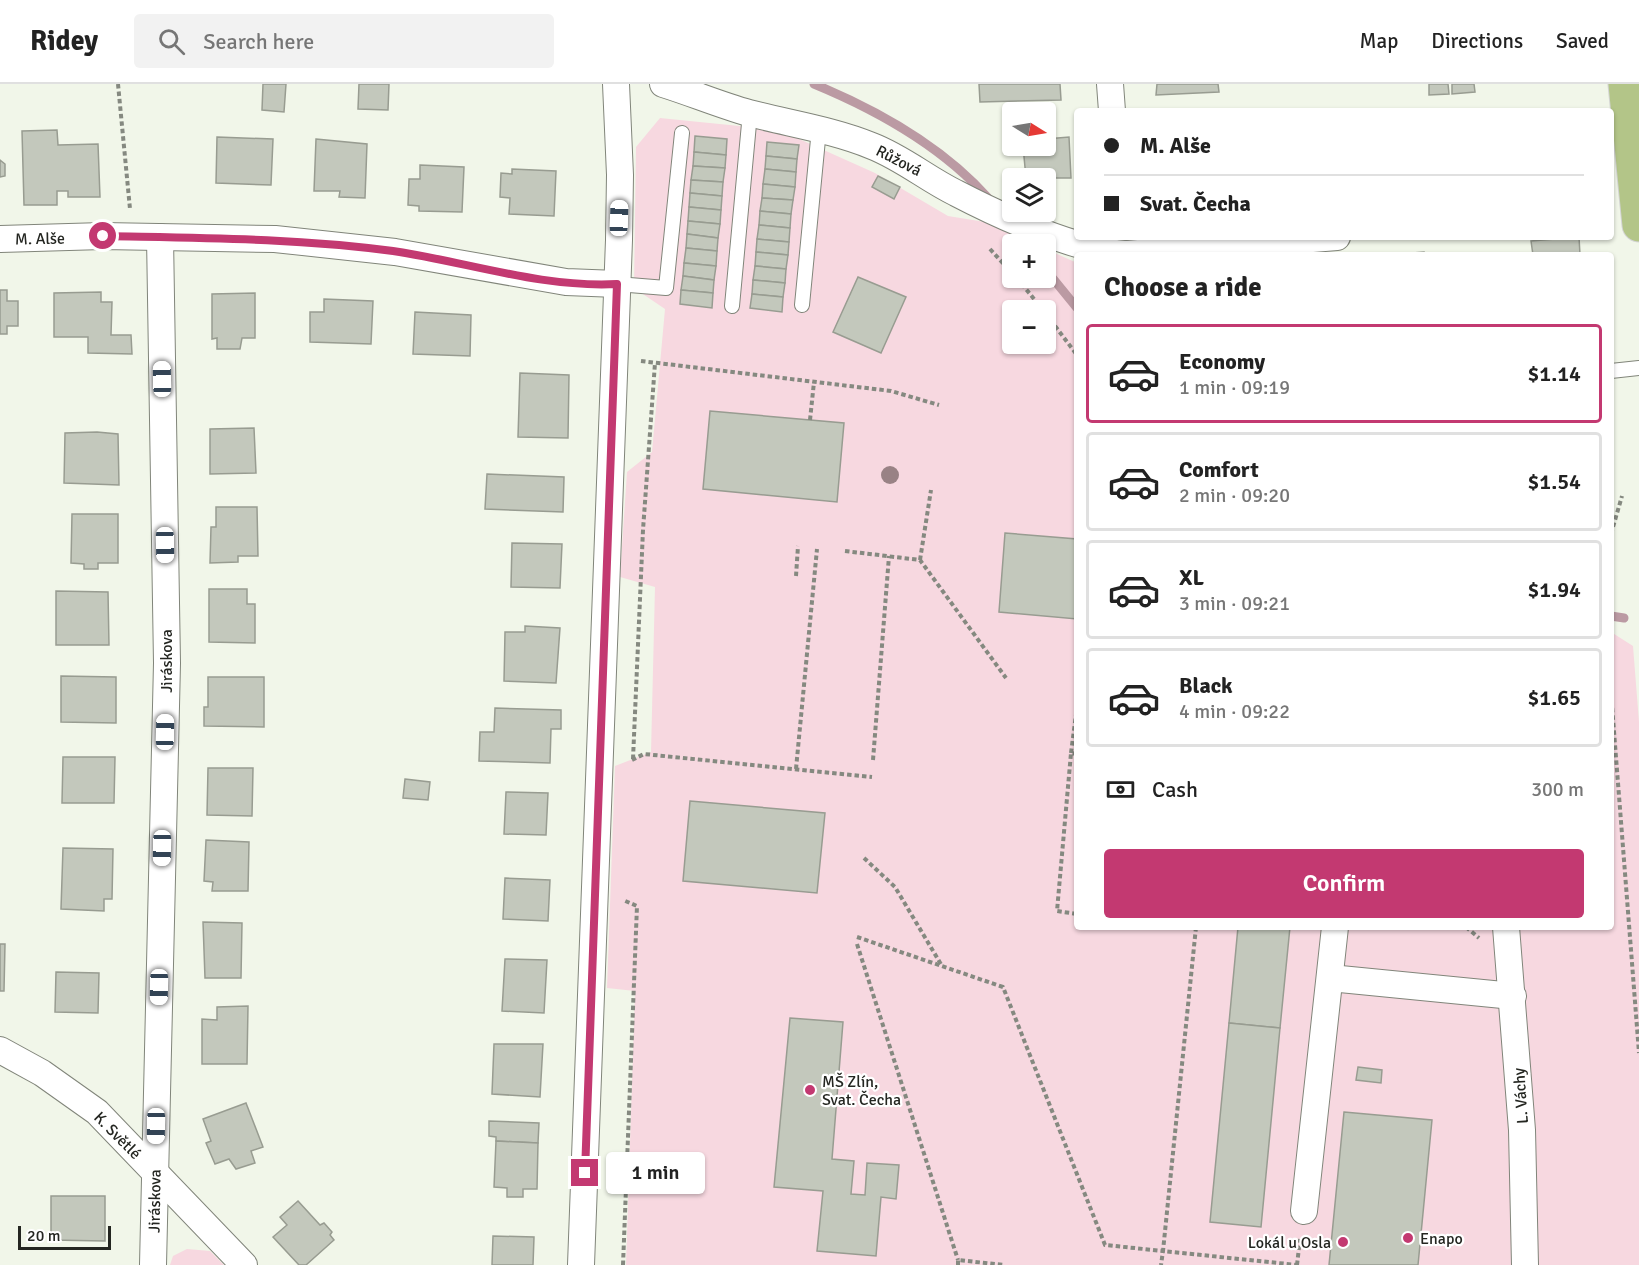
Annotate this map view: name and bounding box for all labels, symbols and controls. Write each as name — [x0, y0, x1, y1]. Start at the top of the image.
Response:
search box — [134, 14, 554, 68]
text: Ridey — [30, 24, 98, 58]
icon: search — [155, 25, 188, 58]
text: Search here — [203, 28, 314, 55]
text: Map — [1360, 28, 1398, 54]
text: Directions — [1431, 28, 1523, 54]
text: Saved — [1556, 28, 1609, 54]
north arrow — [1002, 102, 1056, 156]
map controls — [1002, 102, 1056, 354]
text: M. Alše — [1140, 132, 1211, 159]
street label: Růžová — [872, 141, 925, 181]
button: layers — [1002, 168, 1056, 222]
text: Svat. Čecha — [1140, 190, 1251, 217]
car — [609, 200, 629, 236]
route start — [89, 222, 116, 249]
street label: M. Alše — [15, 229, 65, 249]
button: + — [1002, 234, 1056, 288]
text: Choose a ride — [1104, 271, 1262, 304]
button: − — [1002, 300, 1056, 354]
icon: car — [1107, 347, 1161, 401]
text: Economy — [1179, 348, 1265, 375]
text: $1.14 — [1527, 360, 1581, 387]
car — [153, 361, 171, 397]
text: 1 min · 09:19 — [1179, 375, 1290, 400]
icon: car — [1107, 455, 1161, 509]
text: Comfort — [1179, 456, 1259, 483]
text: $1.54 — [1527, 468, 1581, 495]
text: 2 min · 09:20 — [1179, 483, 1290, 508]
car — [156, 527, 174, 563]
icon: car — [1107, 563, 1161, 617]
text: XL — [1179, 564, 1204, 591]
text: $1.94 — [1527, 576, 1581, 603]
text: 3 min · 09:21 — [1179, 591, 1290, 616]
street label: Jiráskova — [157, 629, 177, 693]
icon: car — [1107, 671, 1161, 725]
text: Black — [1179, 672, 1233, 699]
text: $1.65 — [1527, 684, 1581, 711]
text: 4 min · 09:22 — [1179, 699, 1290, 724]
car — [156, 714, 174, 750]
icon: cash — [1104, 773, 1137, 806]
text: Cash — [1152, 776, 1198, 803]
text: 300 m — [1531, 777, 1584, 802]
car — [153, 830, 171, 866]
button: Confirm — [1104, 849, 1584, 918]
car — [150, 969, 168, 1005]
street label: L. Váchy — [1509, 1067, 1533, 1125]
place label: MŠ Zlín, Svat. Čecha — [822, 1072, 901, 1110]
marker: MŠ Zlín, Svat. Čecha — [803, 1083, 817, 1097]
street label: K. Světlé — [89, 1108, 145, 1164]
car — [147, 1108, 165, 1144]
callout: 1 min — [606, 1152, 705, 1194]
route end — [571, 1159, 598, 1186]
text: 1 min — [632, 1160, 679, 1185]
street label: Jiráskova — [144, 1169, 166, 1233]
scale bar — [18, 1223, 111, 1250]
text: 20 m — [27, 1226, 61, 1246]
place label: Enapo — [1420, 1229, 1463, 1249]
marker: Enapo — [1401, 1231, 1415, 1245]
place label: Lokál u Osla — [1248, 1233, 1331, 1253]
marker: Lokál u Osla — [1336, 1235, 1350, 1249]

